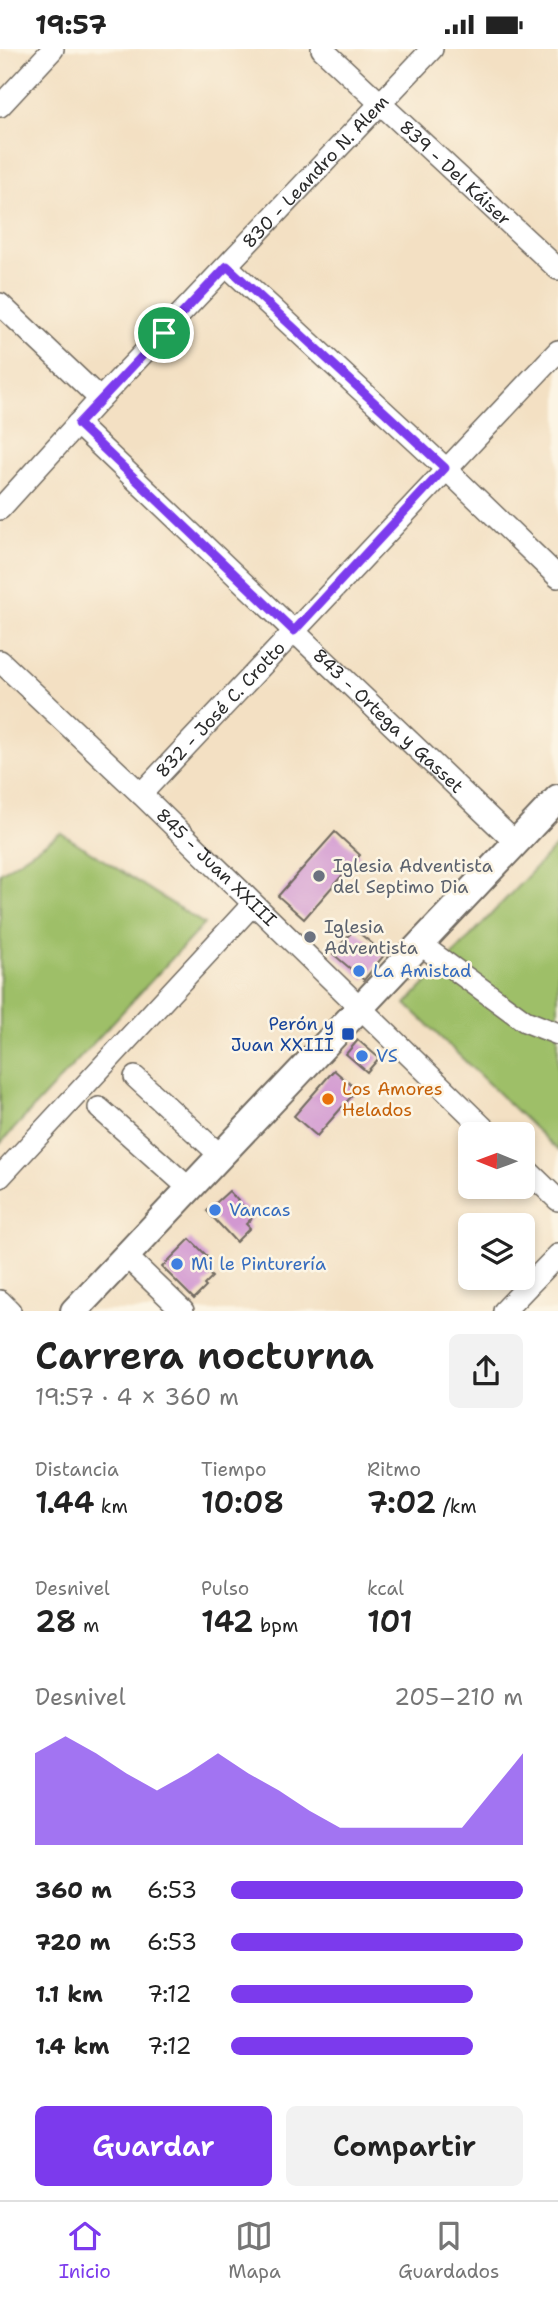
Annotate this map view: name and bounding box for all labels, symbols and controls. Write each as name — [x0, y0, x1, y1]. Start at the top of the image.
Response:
text: 19:57 — [35, 7, 107, 42]
street label: 830 - Leandro N. Alem — [237, 90, 394, 253]
street label: 839 - Del Káiser — [394, 115, 516, 231]
pin — [134, 303, 194, 363]
icon: arrive — [145, 314, 183, 352]
street label: 832 - José C. Crotto — [151, 636, 291, 783]
street label: 843 - Ortega y Gasset — [308, 643, 469, 799]
street label: 845 - Juan XXIII — [151, 803, 282, 932]
place label: Iglesia Adventista del Septimo Dia — [333, 854, 493, 899]
marker: Iglesia Adventista del Septimo Dia — [311, 868, 327, 884]
place label: Iglesia Adventista — [324, 915, 418, 960]
marker: Iglesia Adventista — [302, 929, 318, 945]
place label: La Amistad — [373, 959, 472, 983]
marker: La Amistad — [351, 963, 367, 979]
place label: Perón y Juan XXIII — [231, 1012, 334, 1057]
marker: Perón y Juan XXIII — [340, 1026, 356, 1042]
place label: VS — [376, 1044, 398, 1068]
marker: VS — [354, 1048, 370, 1064]
place label: Los Amores Helados — [342, 1077, 443, 1122]
marker: Los Amores Helados — [320, 1091, 336, 1107]
north arrow — [458, 1122, 536, 1199]
map controls — [458, 1122, 535, 1290]
place label: Vancas — [229, 1198, 291, 1222]
marker: Vancas — [207, 1202, 223, 1218]
button: layers — [458, 1213, 535, 1290]
place label: Mi le Pinturería — [191, 1252, 326, 1276]
marker: Mi le Pinturería — [169, 1256, 185, 1272]
text: Carrera nocturna — [35, 1330, 374, 1381]
button: share — [449, 1334, 523, 1408]
text: 19:57 · 4 × 360 m — [35, 1382, 239, 1412]
text: Distancia — [35, 1457, 119, 1482]
text: Tiempo — [201, 1457, 267, 1482]
text: Ritmo — [367, 1457, 421, 1482]
text: 1.44 — [35, 1482, 94, 1523]
text: 10:08 — [201, 1482, 284, 1523]
text: 7:02 — [367, 1482, 436, 1523]
text: km — [94, 1494, 128, 1519]
text: /km — [436, 1494, 477, 1519]
text: Desnivel — [35, 1576, 110, 1601]
text: Pulso — [201, 1576, 249, 1601]
text: kcal — [367, 1576, 404, 1601]
text: 28 — [35, 1601, 77, 1642]
text: 142 — [201, 1601, 254, 1642]
text: 101 — [367, 1601, 413, 1642]
text: m — [77, 1613, 99, 1638]
text: bpm — [254, 1613, 298, 1638]
text: Desnivel — [35, 1682, 126, 1712]
text: 205–210 m — [394, 1682, 523, 1712]
text: 360 m — [35, 1875, 112, 1905]
text: 6:53 — [147, 1875, 197, 1905]
text: 720 m — [35, 1927, 111, 1957]
text: 6:53 — [147, 1927, 197, 1957]
text: 1.1 km — [35, 1979, 103, 2009]
text: 7:12 — [147, 1979, 191, 2009]
text: 1.4 km — [35, 2031, 109, 2061]
text: 7:12 — [147, 2031, 191, 2061]
button: Guardar — [35, 2106, 272, 2186]
button: Compartir — [286, 2106, 523, 2186]
tab: Inicio — [59, 2217, 111, 2284]
tab: Mapa — [228, 2217, 281, 2284]
tab: Guardados — [398, 2217, 499, 2284]

